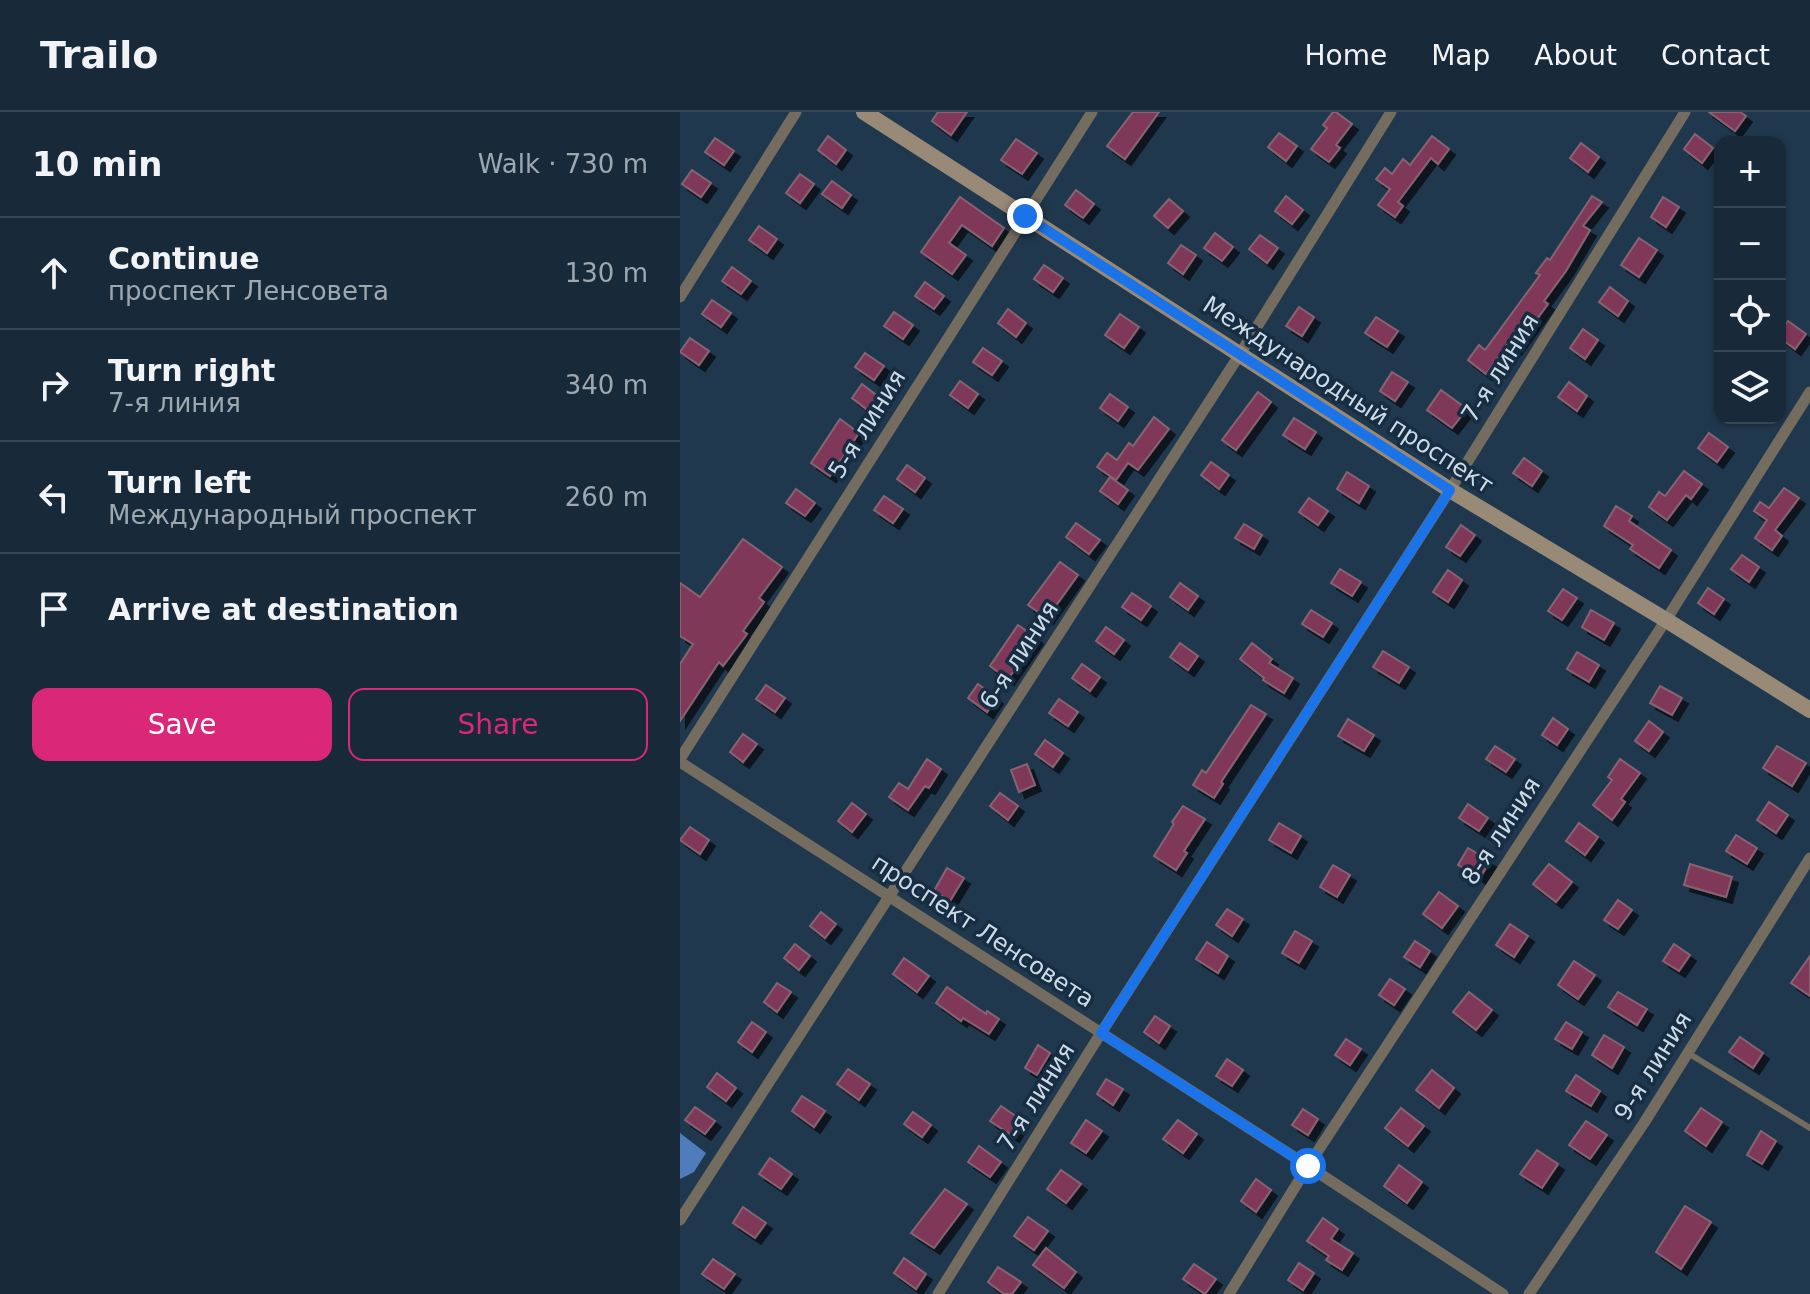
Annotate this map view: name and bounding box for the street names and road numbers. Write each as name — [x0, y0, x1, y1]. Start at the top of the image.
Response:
street label: Международный проспект — [1198, 291, 1498, 499]
street label: 7-я линия — [1456, 309, 1544, 427]
street label: 5-я линия — [823, 365, 911, 483]
street label: 6-я линия — [974, 596, 1064, 714]
street label: 8-я линия — [1456, 772, 1546, 890]
street label: проспект Ленсовета — [867, 849, 1099, 1013]
street label: 9-я линия — [1609, 1007, 1697, 1125]
street label: 7-я линия — [992, 1038, 1080, 1156]

